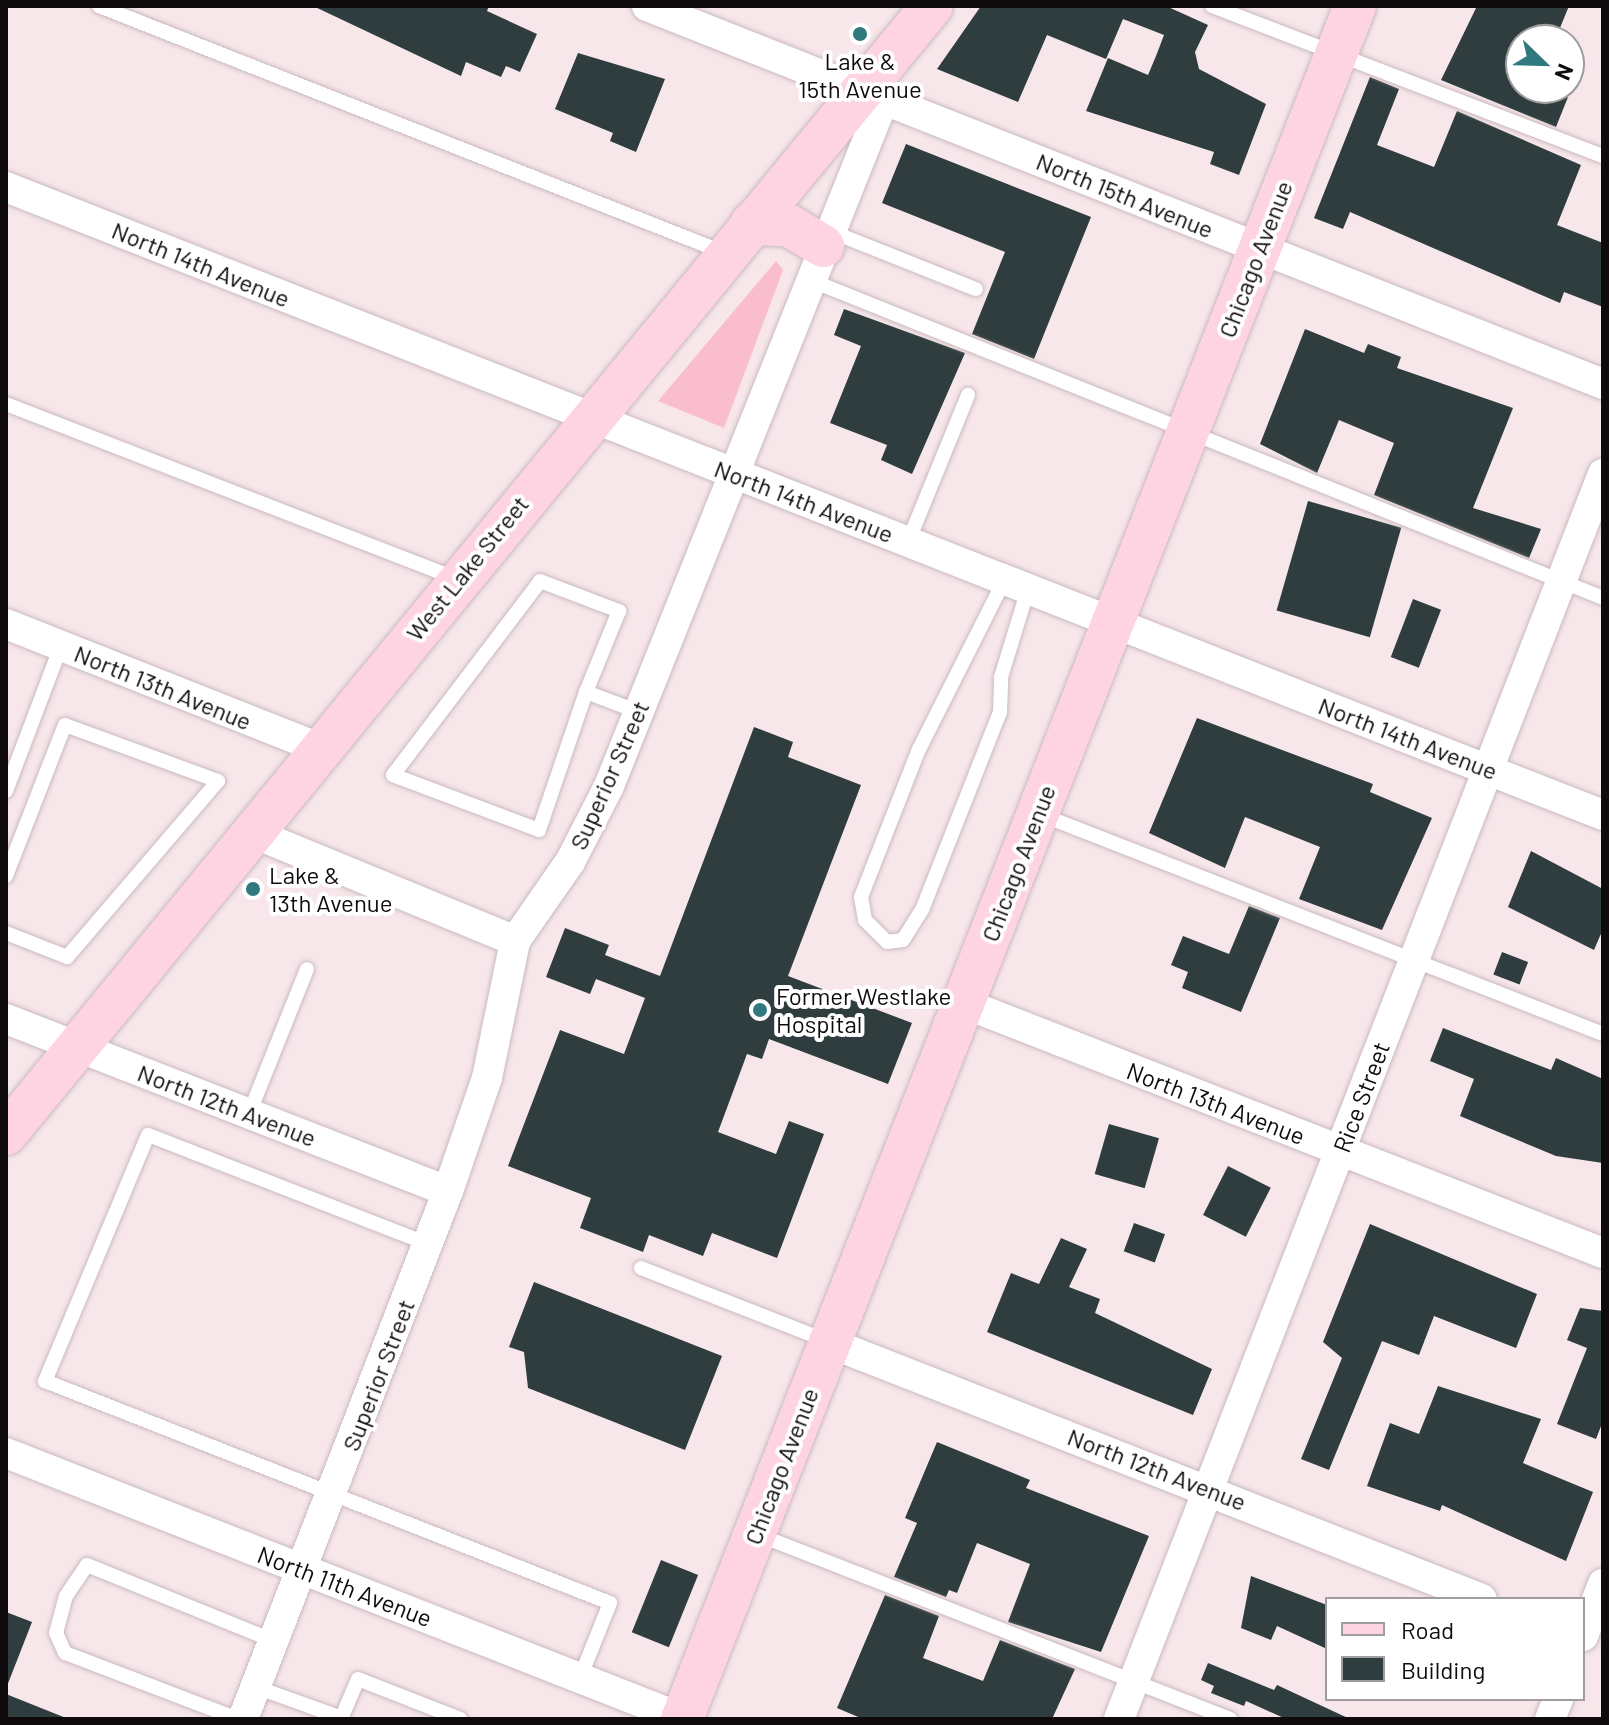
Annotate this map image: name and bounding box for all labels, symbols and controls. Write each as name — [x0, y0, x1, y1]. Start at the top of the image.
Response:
north arrow — [1505, 24, 1585, 104]
marker: Lake & 15th Avenue — [851, 25, 869, 43]
place label: Lake & 15th Avenue — [798, 47, 922, 103]
text: N — [1550, 61, 1580, 84]
street label: North 15th Avenue — [1032, 146, 1218, 244]
street label: Chicago Avenue — [1212, 177, 1298, 341]
street label: North 14th Avenue — [108, 215, 294, 313]
street label: North 14th Avenue — [711, 454, 897, 548]
street label: West Lake Street — [400, 490, 534, 646]
street label: North 13th Avenue — [70, 638, 256, 736]
street label: North 14th Avenue — [1315, 691, 1501, 785]
street label: Superior Street — [563, 696, 655, 854]
street label: Chicago Avenue — [975, 781, 1061, 945]
place label: Lake & 13th Avenue — [269, 861, 393, 917]
marker: Lake & 13th Avenue — [244, 880, 262, 898]
place label: Former Westlake Hospital — [776, 982, 951, 1038]
marker: Former Westlake Hospital — [751, 1001, 769, 1019]
street label: Rice Street — [1327, 1038, 1395, 1156]
street label: North 13th Avenue — [1123, 1056, 1309, 1150]
street label: North 12th Avenue — [134, 1058, 320, 1152]
street label: Superior Street — [336, 1295, 420, 1455]
street label: Chicago Avenue — [738, 1384, 824, 1548]
street label: North 12th Avenue — [1064, 1422, 1250, 1516]
street label: North 11th Avenue — [254, 1540, 436, 1632]
legend — [1325, 1597, 1585, 1701]
text: Road — [1401, 1615, 1454, 1644]
text: Building — [1401, 1655, 1485, 1684]

